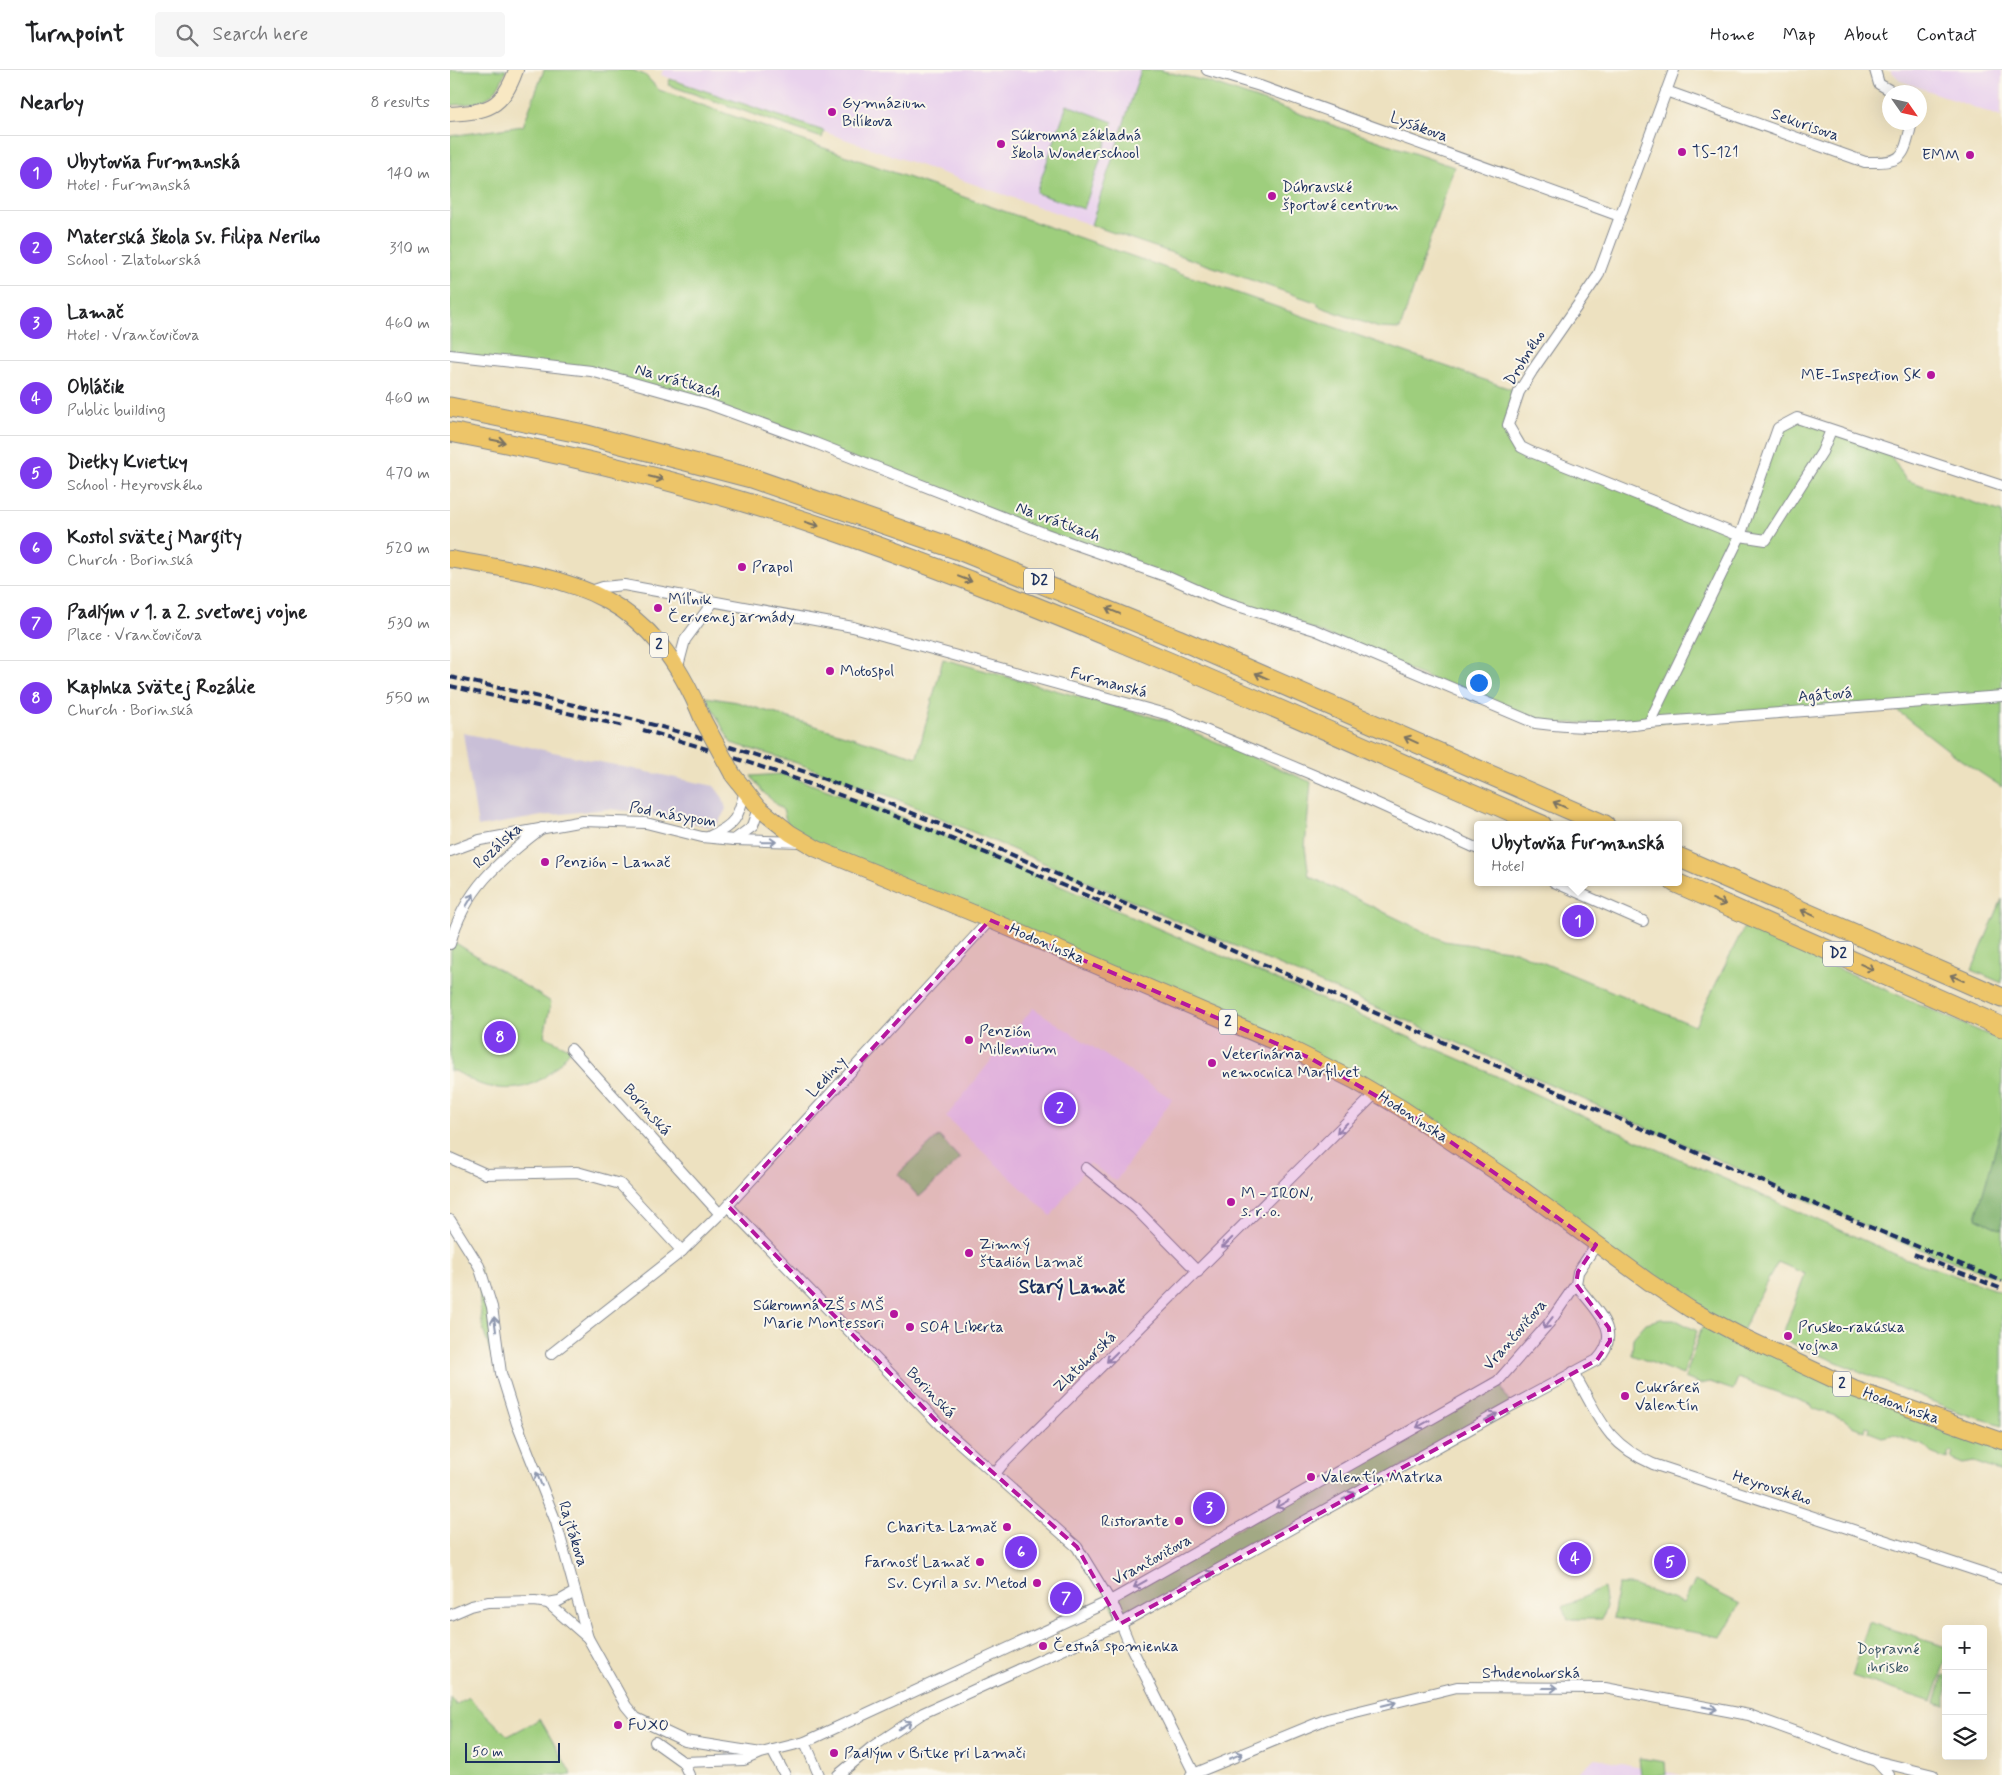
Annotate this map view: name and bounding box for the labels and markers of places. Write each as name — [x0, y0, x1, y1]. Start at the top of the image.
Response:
place label: Gymnázium Bilíkova — [842, 93, 926, 132]
marker: Gymnázium Bilíkova — [826, 106, 838, 118]
place label: Súkromná základná škola Wonderschool — [1011, 125, 1141, 164]
marker: Súkromná základná škola Wonderschool — [995, 138, 1007, 150]
place label: TS-121 — [1692, 142, 1738, 163]
place label: EMM — [1922, 145, 1960, 166]
marker: TS-121 — [1676, 146, 1688, 158]
marker: EMM — [1964, 149, 1976, 161]
place label: Dúbravské športové centrum — [1282, 177, 1399, 216]
marker: Dúbravské športové centrum — [1266, 190, 1278, 202]
place label: ME-Inspection SK — [1801, 365, 1921, 386]
marker: ME-Inspection SK — [1925, 369, 1937, 381]
place label: Prapol — [752, 557, 793, 578]
marker: Prapol — [736, 561, 748, 573]
place label: Míľnik Červenej armády — [668, 589, 795, 628]
marker: Míľnik Červenej armády — [652, 602, 664, 614]
place label: Motospol — [840, 661, 894, 682]
marker: Motospol — [824, 665, 836, 677]
place label: Penzión - Lamač — [555, 852, 671, 873]
marker: Penzión - Lamač — [539, 856, 551, 868]
pin: 1 — [1562, 902, 1594, 940]
pin: 8 — [484, 1018, 516, 1056]
place label: Penzión Millennium — [979, 1021, 1057, 1060]
marker: Penzión Millennium — [963, 1034, 975, 1046]
place label: Veterinárna nemocnica Marfilvet — [1222, 1044, 1360, 1083]
marker: Veterinárna nemocnica Marfilvet — [1206, 1057, 1218, 1069]
pin: 2 — [1044, 1089, 1076, 1127]
place label: M - IRON, s. r. o. — [1241, 1183, 1314, 1222]
marker: M - IRON, s. r. o. — [1225, 1196, 1237, 1208]
place label: Zimný štadión Lamač — [979, 1234, 1084, 1273]
marker: Zimný štadión Lamač — [963, 1247, 975, 1259]
place label: Súkromná ZŠ s MŠ Marie Montessori — [753, 1295, 884, 1334]
marker: Súkromná ZŠ s MŠ Marie Montessori — [888, 1308, 900, 1320]
place label: SOA Liberta — [920, 1317, 1004, 1338]
place label: Prusko-rakúska vojna — [1798, 1317, 1905, 1356]
marker: SOA Liberta — [904, 1321, 916, 1333]
marker: Prusko-rakúska vojna — [1782, 1330, 1794, 1342]
place label: Cukráreň Valentín — [1635, 1377, 1700, 1416]
marker: Cukráreň Valentín — [1619, 1390, 1631, 1402]
place label: Valentín Matrka — [1321, 1467, 1443, 1488]
marker: Valentín Matrka — [1305, 1471, 1317, 1483]
pin: 3 — [1193, 1489, 1225, 1527]
place label: Ristorante — [1101, 1511, 1169, 1532]
marker: Ristorante — [1173, 1515, 1185, 1527]
place label: Charita Lamač — [887, 1517, 997, 1538]
marker: Charita Lamač — [1001, 1521, 1013, 1533]
pin: 6 — [1005, 1533, 1037, 1571]
pin: 4 — [1559, 1539, 1591, 1577]
pin: 5 — [1654, 1543, 1686, 1581]
place label: Farnosť Lamač — [864, 1552, 970, 1573]
marker: Farnosť Lamač — [974, 1556, 986, 1568]
place label: Sv. Cyril a sv. Metod — [887, 1573, 1027, 1594]
marker: Sv. Cyril a sv. Metod — [1031, 1577, 1043, 1589]
pin: 7 — [1050, 1579, 1082, 1617]
place label: Čestná spomienka — [1053, 1636, 1179, 1657]
marker: Čestná spomienka — [1037, 1640, 1049, 1652]
place label: FUXO — [628, 1715, 669, 1736]
marker: FUXO — [612, 1719, 624, 1731]
place label: Padlým v Bitke pri Lamači — [844, 1743, 1026, 1764]
marker: Padlým v Bitke pri Lamači — [828, 1747, 840, 1759]

